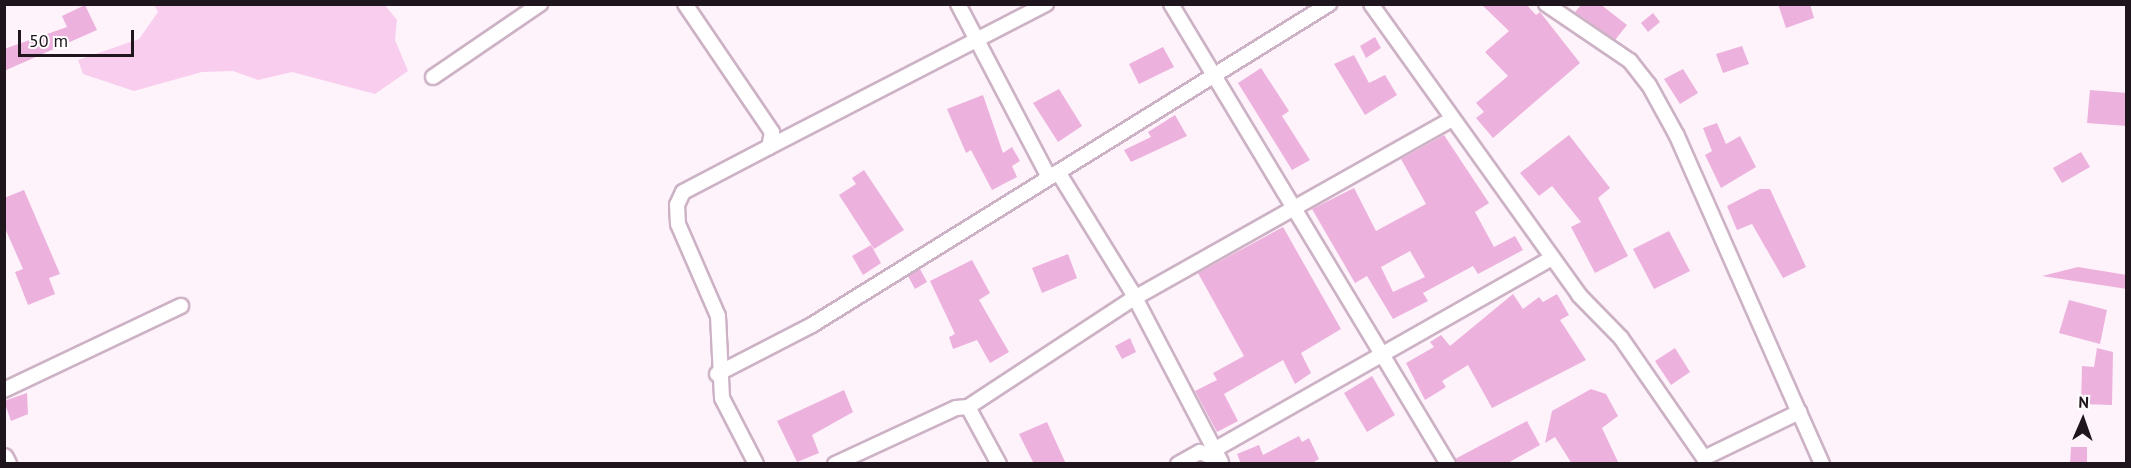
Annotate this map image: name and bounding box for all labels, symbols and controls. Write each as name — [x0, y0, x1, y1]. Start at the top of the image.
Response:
scale bar — [21, 18, 136, 56]
text: 50 m — [29, 29, 68, 52]
north arrow — [2053, 390, 2113, 450]
text: N — [2078, 392, 2089, 412]

